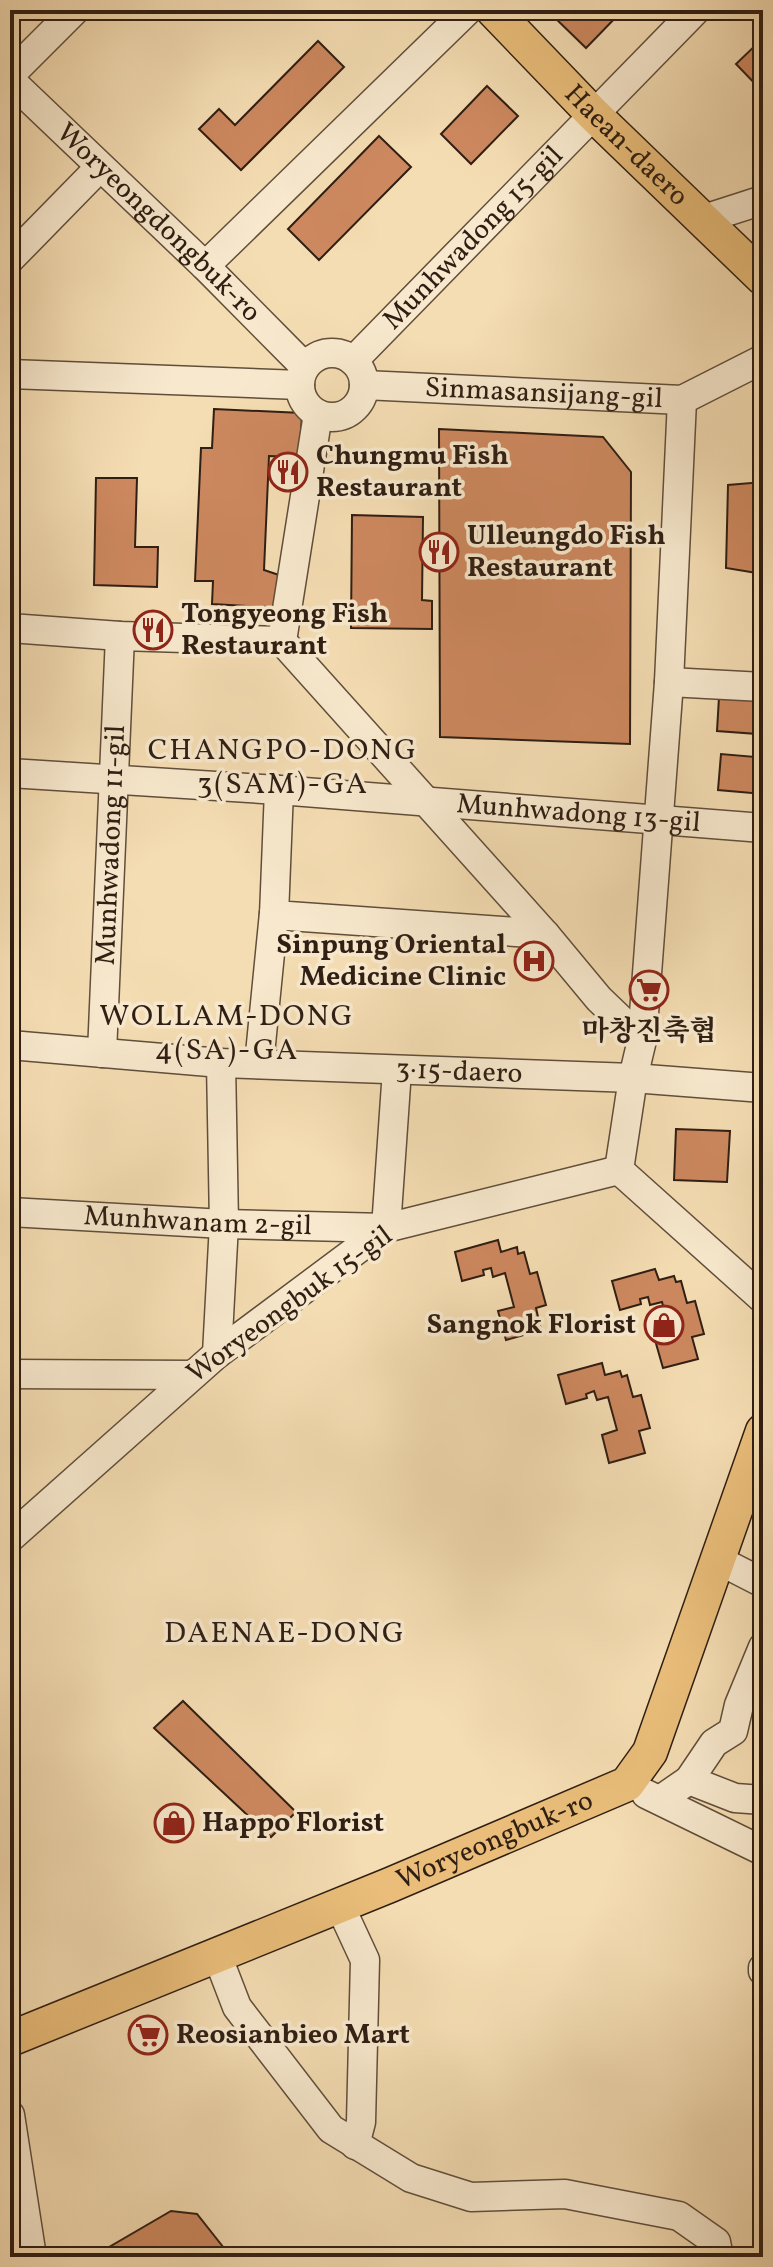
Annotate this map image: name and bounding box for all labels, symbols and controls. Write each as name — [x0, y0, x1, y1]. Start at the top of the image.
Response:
street label: Haean-daero — [555, 76, 697, 215]
street label: Woryeongdongbuk-ro — [47, 114, 270, 331]
street label: Munhwadong 15-gil — [374, 137, 572, 339]
street label: Sinmasansijang-gil — [424, 368, 664, 419]
place label: Chungmu Fish Restaurant — [316, 437, 509, 508]
restaurant icon: Chungmu Fish Restaurant — [267, 451, 309, 493]
place label: Ulleungdo Fish Restaurant — [467, 517, 666, 588]
restaurant icon: Ulleungdo Fish Restaurant — [418, 531, 460, 573]
place label: Tongyeong Fish Restaurant — [181, 595, 388, 666]
restaurant icon: Tongyeong Fish Restaurant — [132, 609, 174, 651]
street label: Munhwadong 11-gil — [86, 724, 136, 966]
district label: CHANGPO-DONG 3(SAM)-GA — [148, 730, 418, 806]
street label: Munhwadong 13-gil — [455, 785, 702, 843]
place label: Sinpung Oriental Medicine Clinic — [276, 926, 506, 997]
hospital icon: Sinpung Oriental Medicine Clinic — [513, 940, 555, 982]
supermarket icon: 마창진축협 — [628, 969, 670, 1011]
district label: WOLLAM-DONG 4(SA)-GA — [99, 996, 355, 1072]
place label: 마창진축협 — [581, 1013, 717, 1052]
street label: 3·15-daero — [395, 1050, 523, 1093]
street label: Munhwanam 2-gil — [83, 1197, 312, 1246]
street label: Woryeongbuk 15-gil — [179, 1217, 401, 1393]
shop icon: Sangnok Florist — [643, 1304, 685, 1346]
place label: Sangnok Florist — [427, 1306, 636, 1345]
district label: DAENAE-DONG — [164, 1613, 406, 1655]
street label: Woryeongbuk-ro — [391, 1781, 599, 1899]
shop icon: Happo Florist — [153, 1802, 195, 1844]
place label: Happo Florist — [202, 1804, 384, 1843]
supermarket icon: Reosianbieo Mart — [127, 2014, 169, 2056]
place label: Reosianbieo Mart — [176, 2016, 410, 2055]

